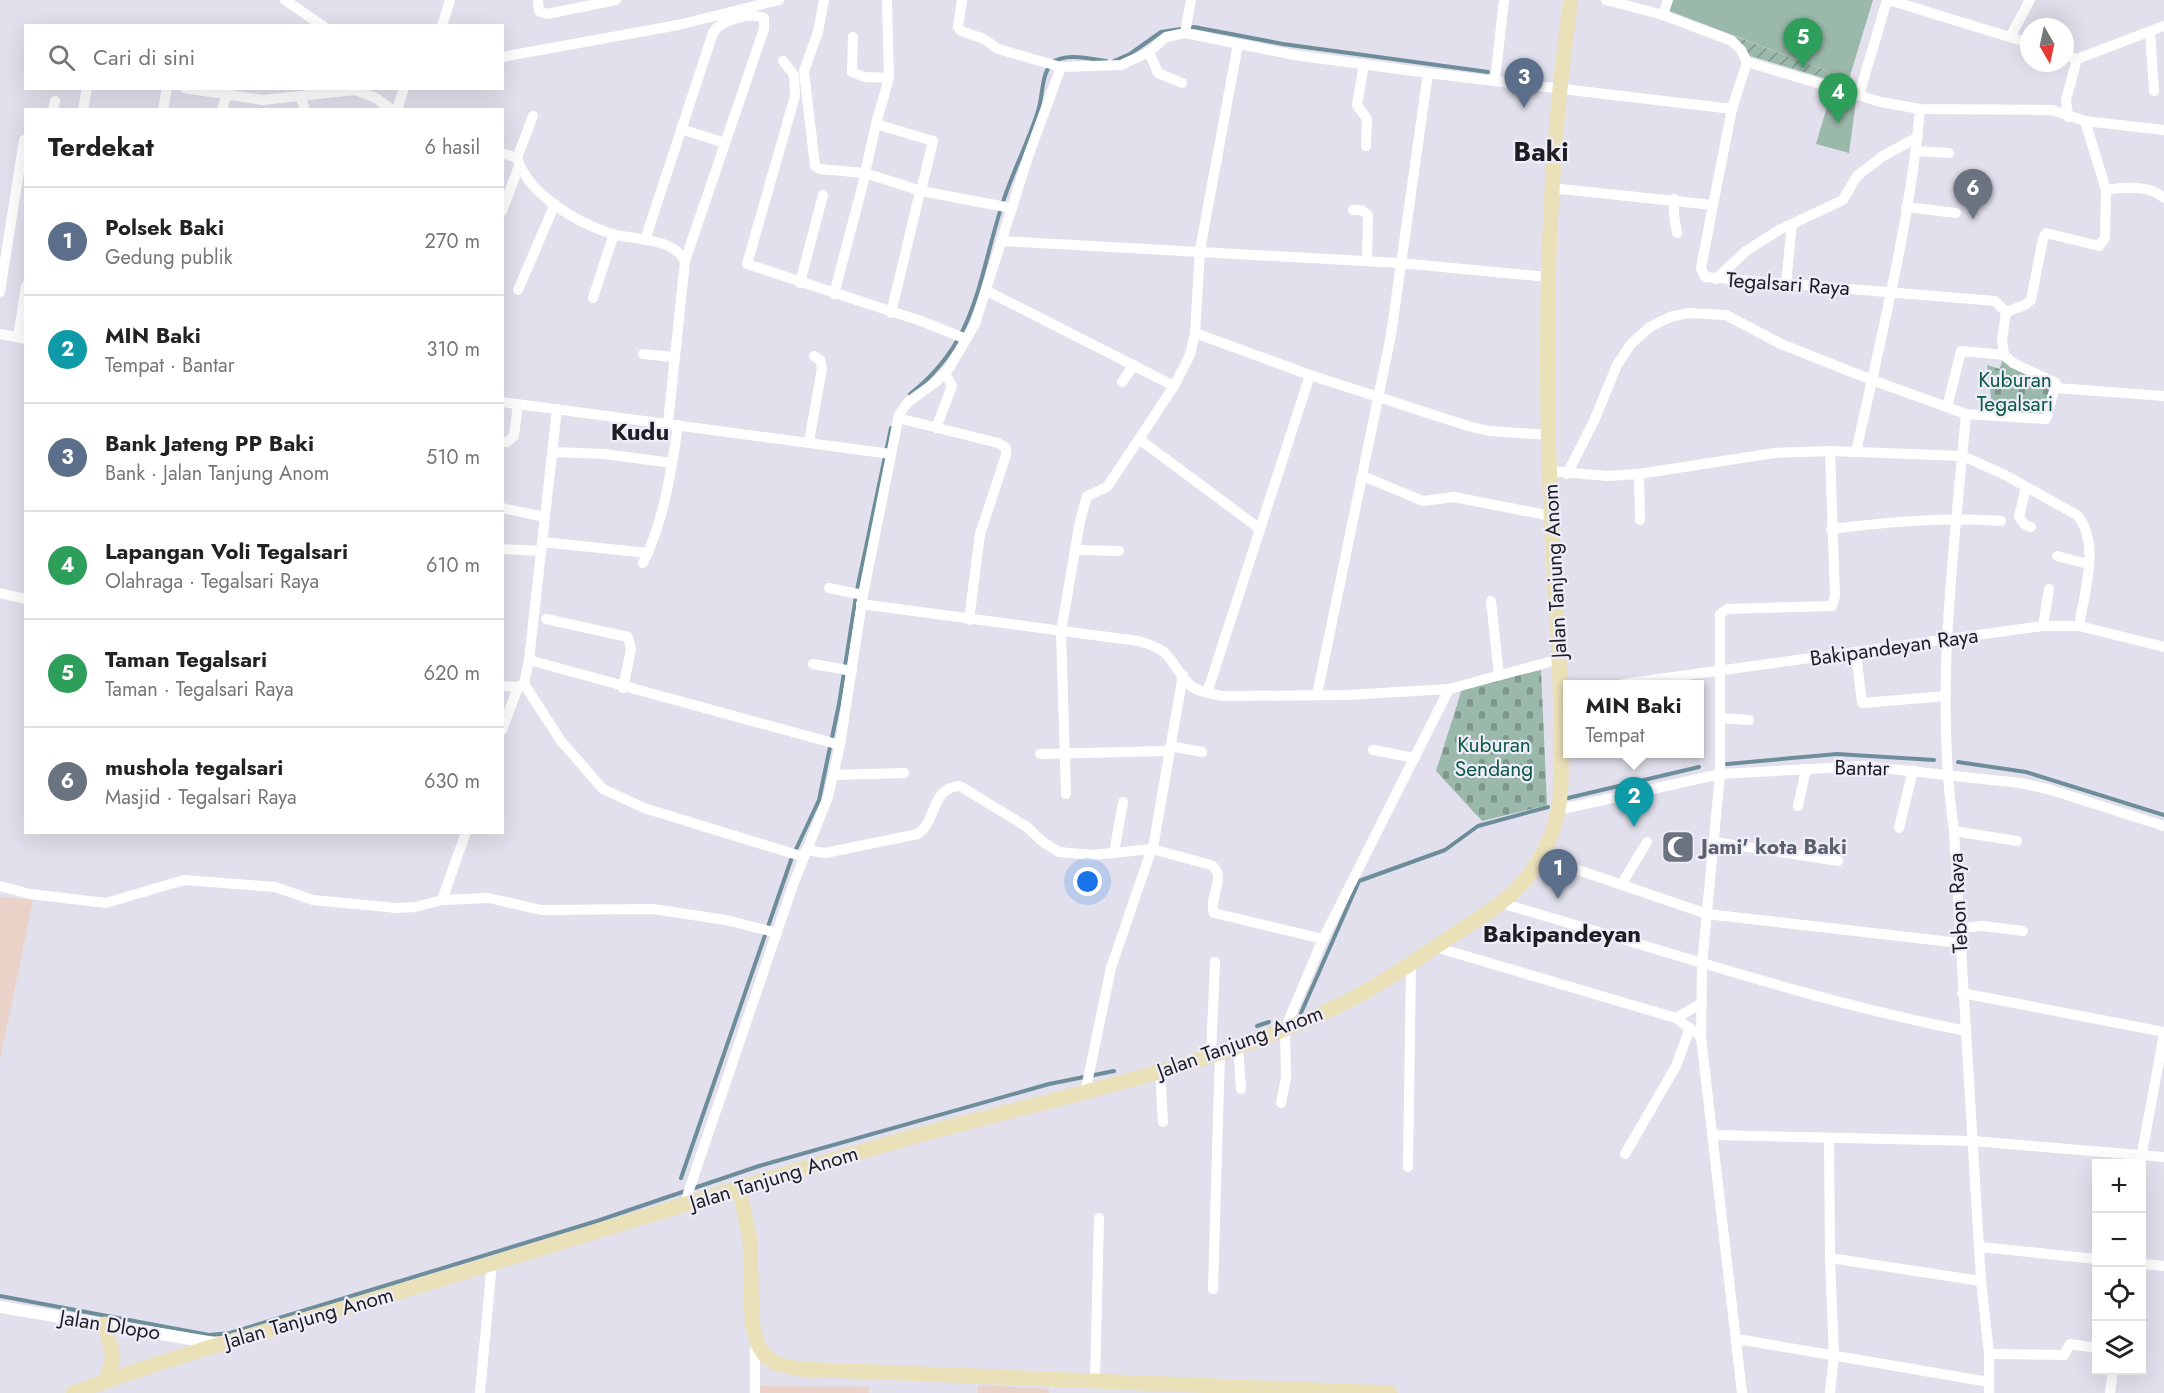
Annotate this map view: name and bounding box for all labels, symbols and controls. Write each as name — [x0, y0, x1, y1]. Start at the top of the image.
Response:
north arrow — [2020, 18, 2074, 72]
pin: 5 — [1784, 19, 1822, 68]
search box — [24, 24, 504, 90]
icon: search — [45, 41, 78, 74]
text: Cari di sini — [93, 41, 195, 73]
pin: 3 — [1504, 58, 1544, 108]
pin: 4 — [1818, 74, 1858, 123]
text: Terdekat — [48, 128, 154, 166]
district label: Baki — [1513, 132, 1569, 171]
text: 6 hasil — [425, 133, 480, 162]
pin: 6 — [1954, 170, 1992, 219]
text: Polsek Baki — [105, 211, 224, 243]
text: 1 — [62, 227, 73, 256]
text: 270 m — [425, 227, 480, 256]
text: Gedung publik — [105, 243, 233, 272]
street label: Tegalsari Raya — [1725, 265, 1851, 303]
text: MIN Baki — [105, 319, 201, 351]
text: 2 — [61, 335, 74, 364]
text: 310 m — [426, 335, 480, 364]
text: Tempat · Bantar — [105, 351, 235, 380]
park label: Kuburan Tegalsari — [1977, 365, 2053, 419]
district label: Kudu — [611, 414, 669, 449]
text: Bank Jateng PP Baki — [105, 427, 314, 459]
text: 3 — [61, 443, 74, 472]
text: 510 m — [426, 443, 480, 472]
text: Bank · Jalan Tanjung Anom — [105, 459, 329, 488]
street label: Jalan Tanjung Anom — [1535, 483, 1575, 662]
text: Lapangan Voli Tegalsari — [105, 535, 348, 567]
text: 4 — [61, 551, 74, 580]
text: 610 m — [426, 551, 480, 580]
text: Olahraga · Tegalsari Raya — [105, 567, 319, 596]
street label: Bakipandeyan Raya — [1808, 620, 1980, 674]
text: Taman Tegalsari — [105, 643, 267, 675]
text: 5 — [61, 659, 74, 688]
text: 620 m — [424, 659, 480, 688]
text: Taman · Tegalsari Raya — [105, 675, 294, 704]
popup — [1563, 680, 1704, 758]
text: MIN Baki — [1586, 689, 1681, 721]
text: Tempat — [1586, 721, 1645, 750]
park label: Kuburan Sendang — [1455, 730, 1533, 784]
text: mushola tegalsari — [105, 751, 283, 783]
street label: Bantar — [1834, 753, 1891, 783]
text: 6 — [61, 767, 74, 796]
text: 630 m — [424, 767, 480, 796]
pin: 2 — [1614, 778, 1654, 827]
text: Masjid · Tegalsari Raya — [105, 783, 297, 812]
mosque icon: Jami' kota Baki — [1660, 829, 1696, 865]
place label: Jami' kota Baki — [1697, 832, 1847, 862]
pin: 1 — [1538, 850, 1578, 899]
street label: Tebon Raya — [1940, 852, 1976, 954]
your location — [1073, 867, 1102, 896]
district label: Bakipandeyan — [1483, 916, 1641, 951]
street label: Jalan Tanjung Anom — [1150, 998, 1327, 1087]
street label: Jalan Tanjung Anom — [683, 1138, 862, 1219]
map controls — [2092, 1159, 2146, 1375]
button: + — [2092, 1159, 2146, 1213]
button: − — [2092, 1213, 2146, 1267]
button: locate — [2092, 1267, 2146, 1321]
street label: Jalan Tanjung Anom — [218, 1280, 397, 1357]
street label: Jalan Dlopo — [55, 1302, 162, 1348]
button: layers — [2092, 1321, 2146, 1375]

